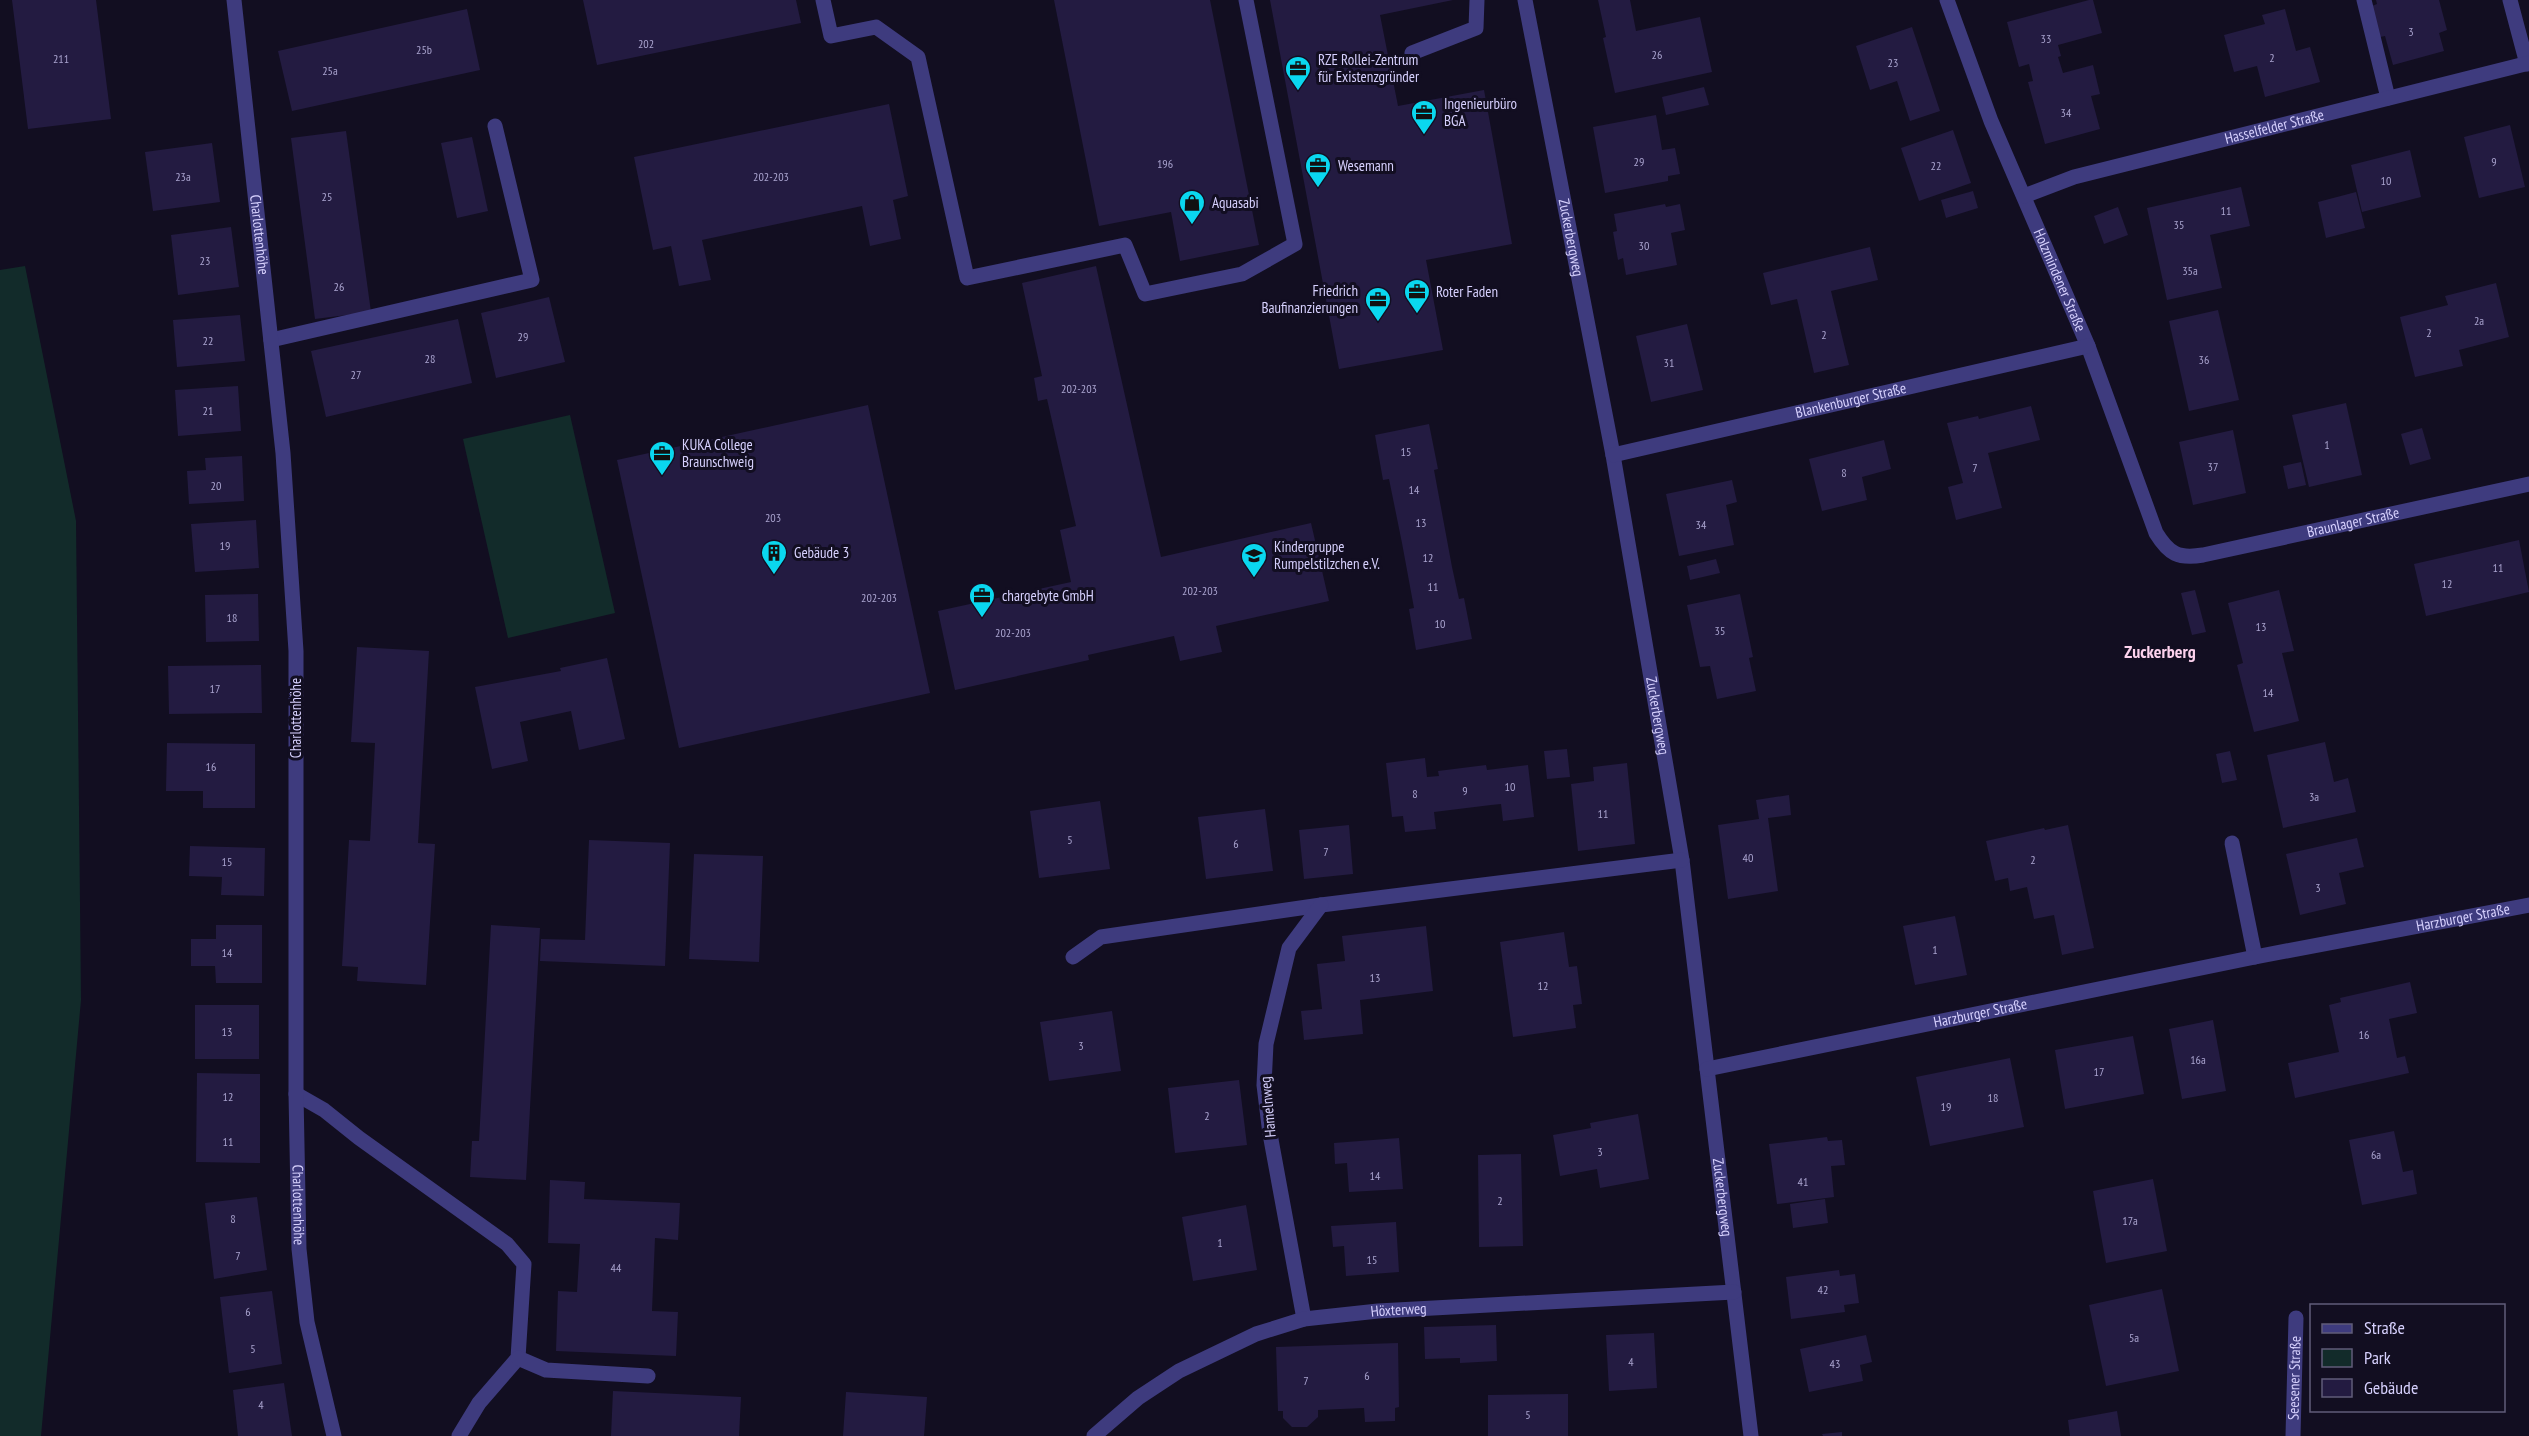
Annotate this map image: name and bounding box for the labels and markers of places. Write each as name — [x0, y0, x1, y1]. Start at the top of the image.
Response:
place label: RZE Rollei-Zentrum für Existenzgründer — [1318, 50, 1420, 86]
office icon: RZE Rollei-Zentrum für Existenzgründer — [1283, 54, 1313, 92]
place label: Ingenieurbüro BGA — [1444, 94, 1517, 130]
office icon: Ingenieurbüro BGA — [1409, 98, 1439, 136]
office icon: Wesemann — [1303, 151, 1333, 189]
place label: Wesemann — [1338, 156, 1394, 175]
shop icon: Aquasabi — [1177, 188, 1207, 226]
place label: Aquasabi — [1212, 193, 1259, 212]
office icon: Roter Faden — [1402, 277, 1432, 315]
place label: Friedrich Baufinanzierungen — [1261, 281, 1358, 317]
place label: Roter Faden — [1436, 282, 1498, 301]
office icon: Friedrich Baufinanzierungen — [1363, 285, 1393, 323]
place label: KUKA College Braunschweig — [682, 435, 754, 471]
office icon: KUKA College Braunschweig — [647, 439, 677, 477]
place label: Kindergruppe Rumpelstilzchen e.V. — [1274, 537, 1380, 573]
building icon: Gebäude 3 — [759, 538, 789, 576]
school or university icon: Kindergruppe Rumpelstilzchen e.V. — [1239, 541, 1269, 579]
place label: Gebäude 3 — [794, 543, 849, 562]
office icon: chargebyte GmbH — [967, 581, 997, 619]
place label: chargebyte GmbH — [1002, 586, 1094, 605]

